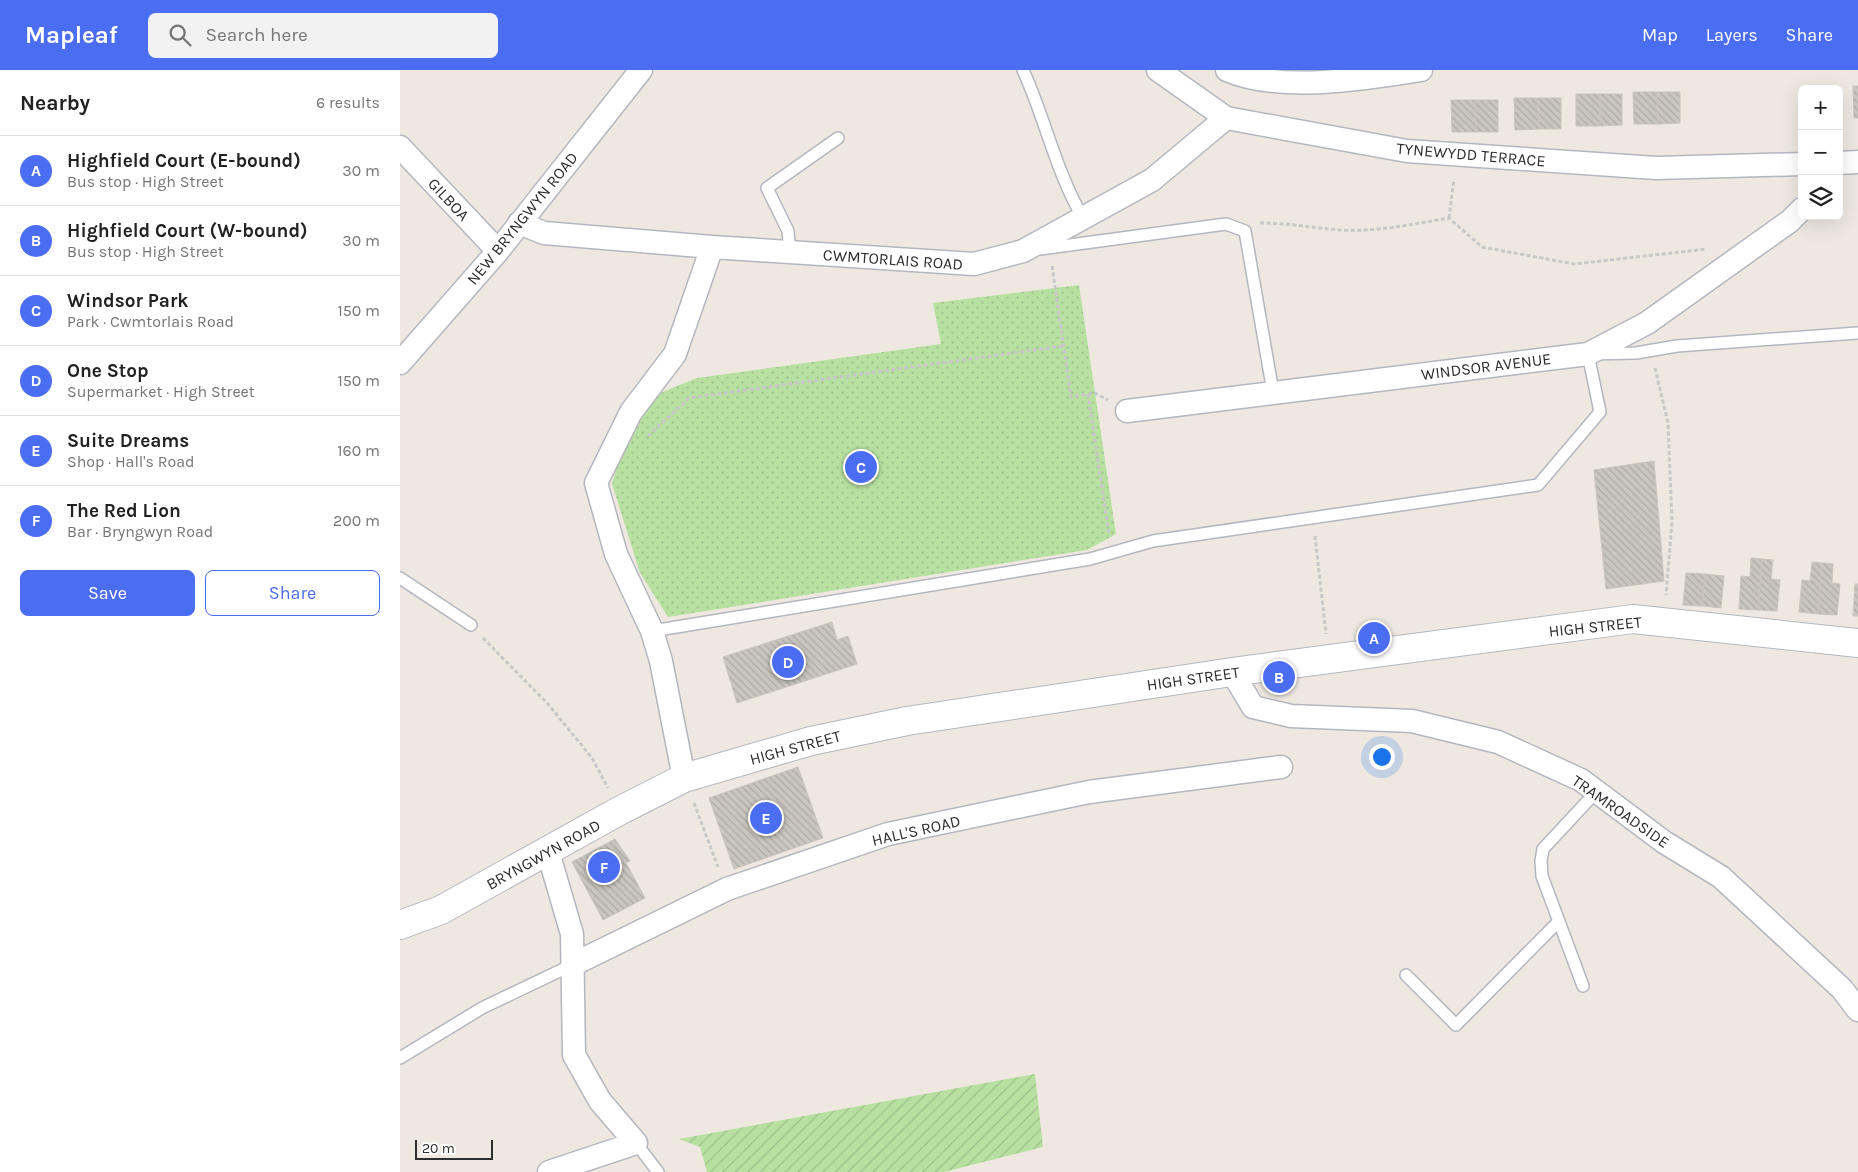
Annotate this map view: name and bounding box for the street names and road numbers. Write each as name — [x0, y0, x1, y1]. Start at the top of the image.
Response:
street label: TYNEWYDD TERRACE — [1396, 139, 1546, 170]
street label: NEW BRYNGWYN ROAD — [463, 148, 582, 289]
street label: GILBOA — [424, 174, 473, 225]
street label: CWMTORLAIS ROAD — [822, 245, 964, 274]
street label: WINDSOR AVENUE — [1420, 349, 1552, 384]
street label: HIGH STREET — [1548, 612, 1643, 641]
street label: HIGH STREET — [1145, 663, 1241, 694]
street label: HIGH STREET — [748, 726, 843, 769]
street label: TRAMROADSIDE — [1569, 771, 1673, 852]
street label: HALL'S ROAD — [870, 811, 962, 850]
street label: BRYNGWYN ROAD — [483, 815, 604, 894]

